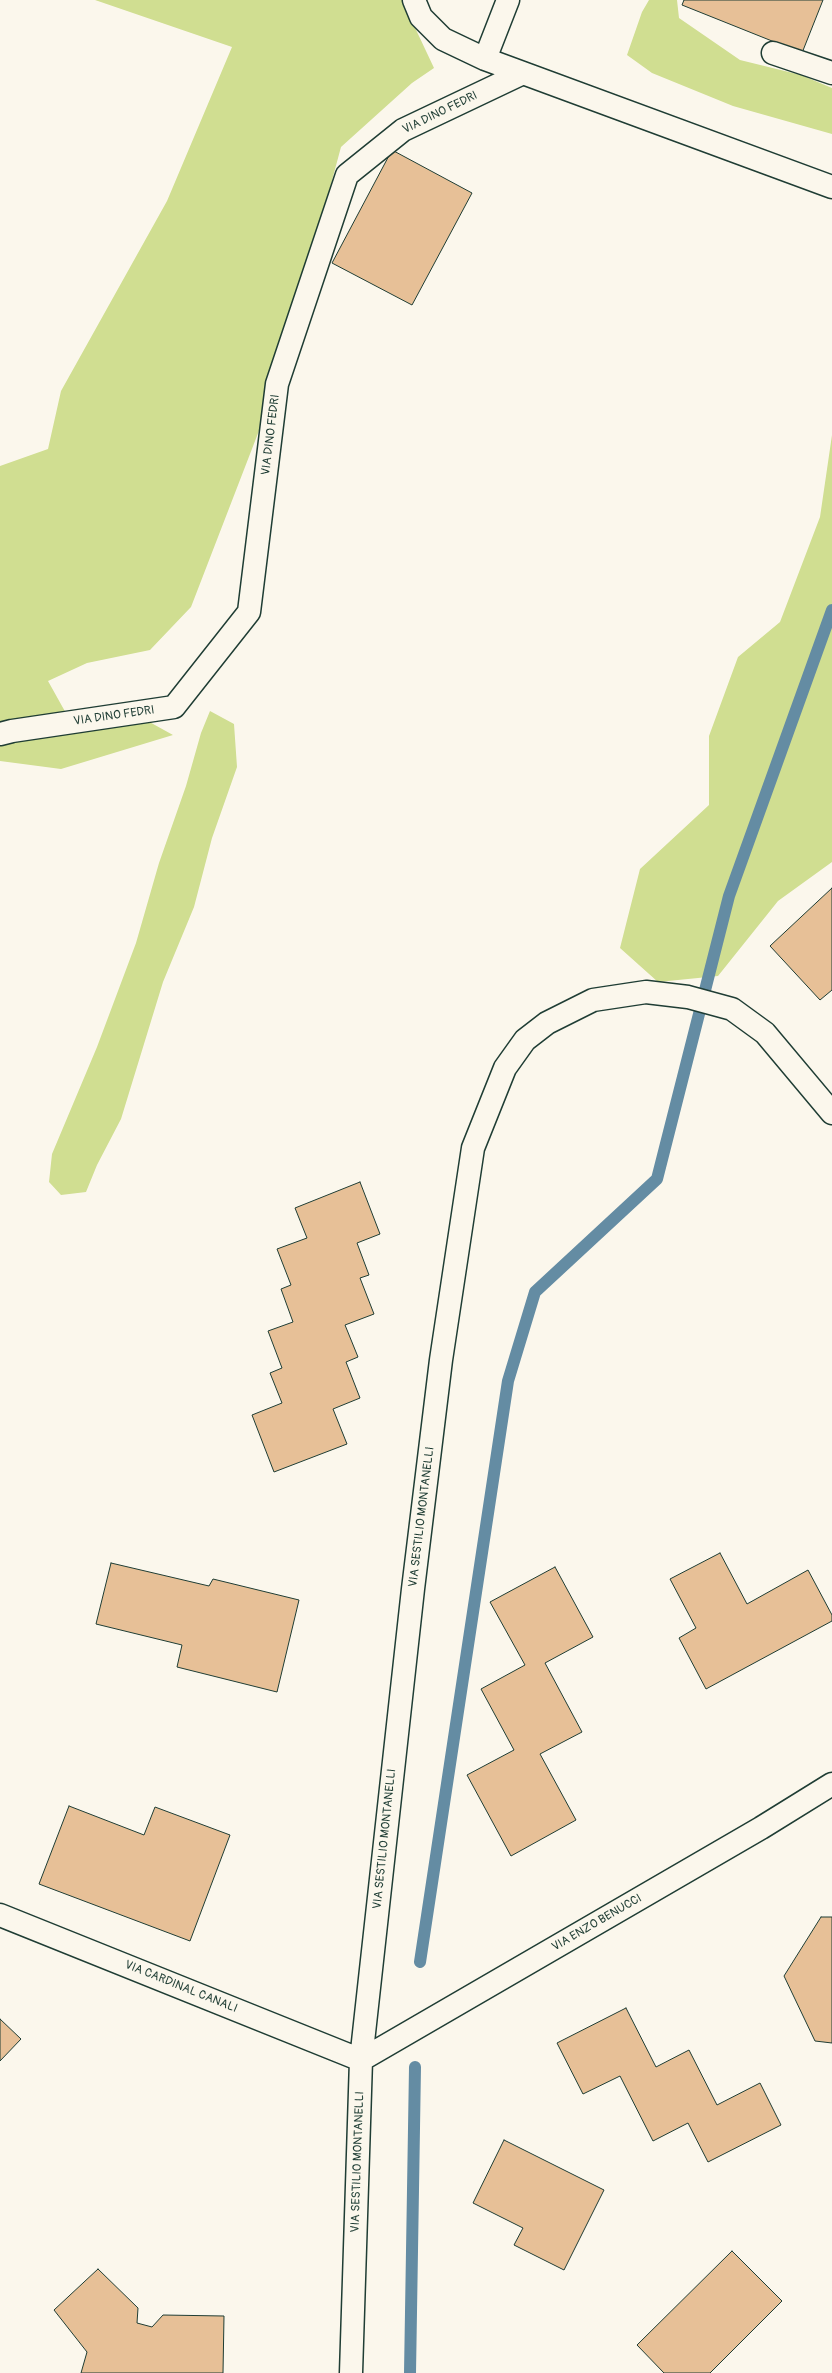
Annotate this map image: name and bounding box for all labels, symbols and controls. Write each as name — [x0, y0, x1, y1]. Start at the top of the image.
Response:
street label: VIA DINO FEDRI — [400, 89, 480, 137]
street label: VIA DINO FEDRI — [259, 394, 283, 476]
street label: VIA DINO FEDRI — [73, 703, 155, 729]
street label: VIA SESTILIO MONTANELLI — [406, 1446, 438, 1588]
street label: VIA SESTILIO MONTANELLI — [370, 1768, 400, 1910]
street label: VIA ENZO BENUCCI — [549, 1891, 645, 1955]
street label: VIA CARDINAL CANALI — [122, 1958, 240, 2016]
street label: VIA SESTILIO MONTANELLI — [348, 2091, 368, 2233]

